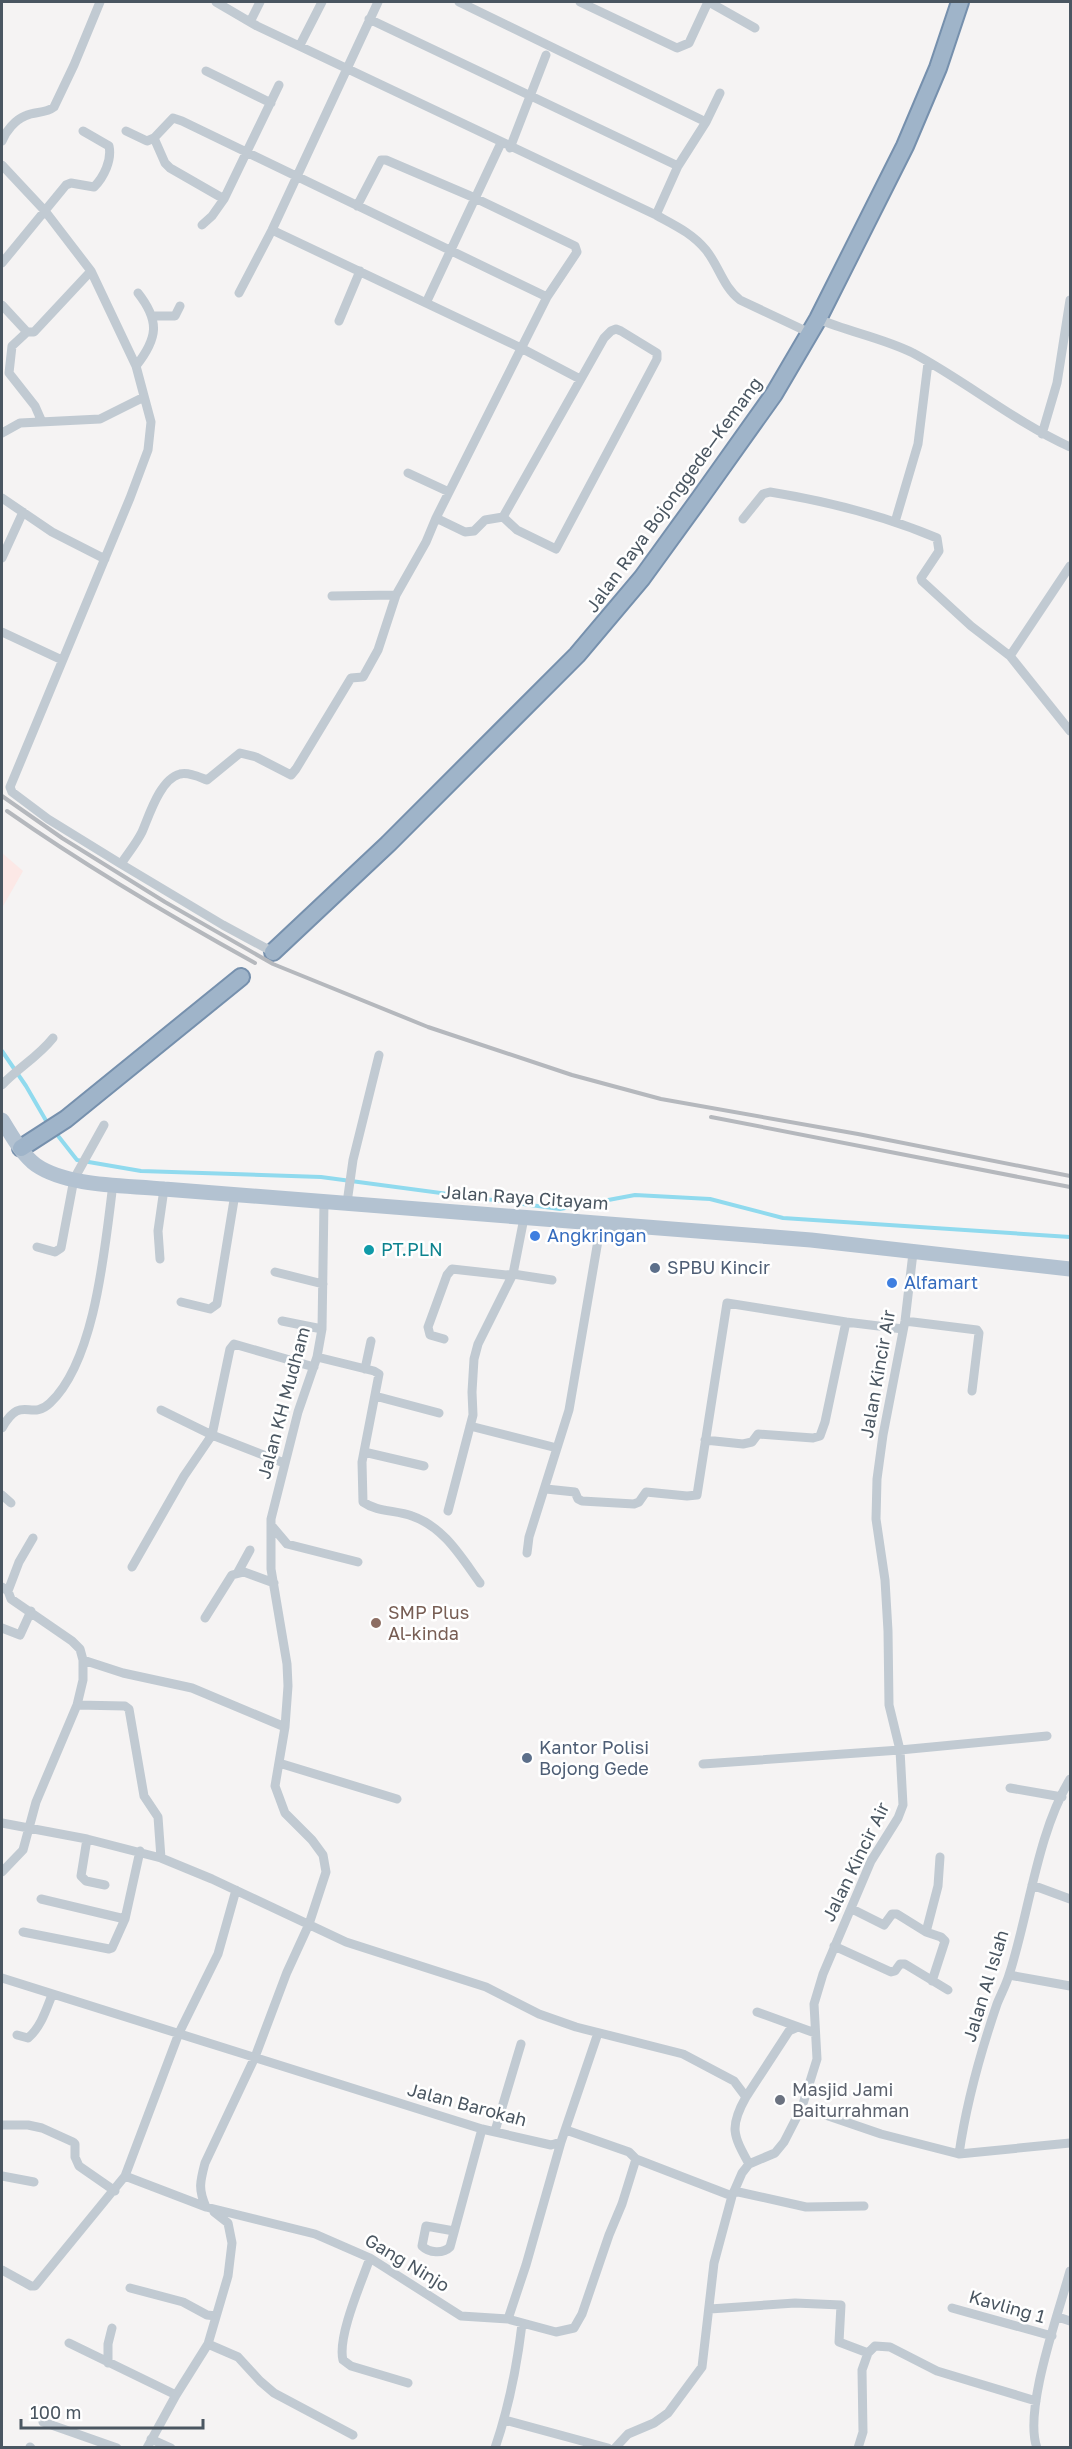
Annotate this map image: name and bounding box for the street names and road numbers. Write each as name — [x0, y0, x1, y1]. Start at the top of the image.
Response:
street label: Jalan Raya Bojonggede—Kemang — [580, 373, 766, 616]
street label: Jalan Raya Citayam — [441, 1180, 609, 1214]
street label: Jalan Kincir Air — [855, 1308, 899, 1440]
street label: Jalan KH Mudham — [252, 1324, 314, 1481]
street label: Jalan Kincir Air — [817, 1798, 893, 1925]
street label: Jalan Al Islah — [958, 1927, 1012, 2044]
street label: Jalan Barokah — [405, 2078, 529, 2131]
street label: Gang Ninjo — [361, 2228, 454, 2296]
street label: Kavling 1 — [967, 2285, 1048, 2327]

